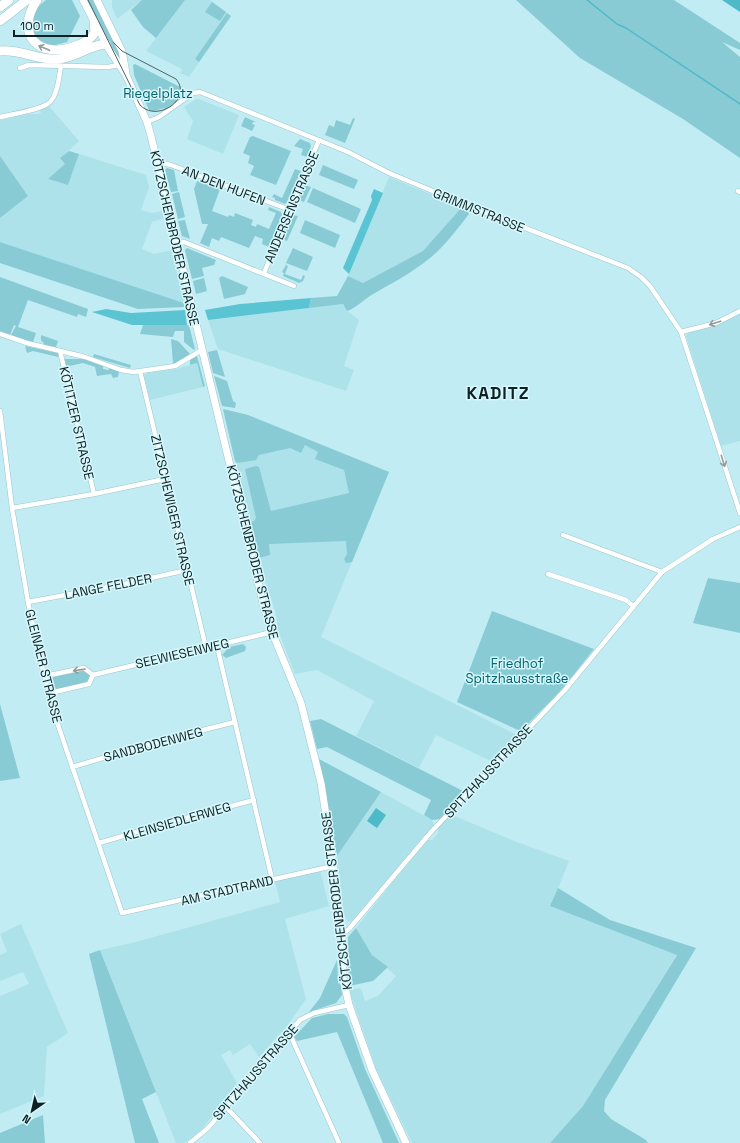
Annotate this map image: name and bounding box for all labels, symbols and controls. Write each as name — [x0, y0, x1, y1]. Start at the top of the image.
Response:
scale bar — [14, 12, 87, 38]
text: 100 m — [20, 18, 54, 34]
one-way arrow — [39, 44, 51, 51]
park label: Riegelplatz — [123, 85, 193, 102]
street label: KÖTZSCHENBRODER STRASSE — [146, 149, 203, 327]
street label: ANDERSENSTRASSE — [260, 149, 323, 266]
street label: AN DEN HUFEN — [180, 162, 268, 209]
street label: GRIMMSTRASSE — [431, 184, 527, 237]
one-way arrow — [708, 320, 721, 327]
street label: KÖTITZER STRASSE — [55, 365, 98, 481]
district label: KADITZ — [466, 382, 530, 404]
street label: ZITZSCHEWIGER STRASSE — [147, 433, 198, 587]
one-way arrow — [720, 454, 727, 467]
street label: KÖTZSCHENBRODER STRASSE — [223, 463, 282, 641]
street label: LANGE FELDER — [63, 570, 153, 603]
street label: GLEINAER STRASSE — [21, 607, 66, 725]
street label: SEEWIESENWEG — [134, 634, 231, 673]
park label: Friedhof Spitzhausstraße — [465, 655, 569, 687]
one-way arrow — [73, 666, 86, 674]
street label: SPITZHAUSSTRASSE — [441, 721, 536, 822]
street label: SANDBODENWEG — [102, 723, 205, 766]
street label: KLEINSIEDLERWEG — [121, 798, 233, 845]
street label: KÖTZSCHENBRODER STRASSE — [317, 811, 356, 991]
street label: AM STADTRAND — [179, 872, 275, 909]
street label: SPITZHAUSSTRASSE — [209, 1021, 302, 1124]
north arrow — [12, 1091, 52, 1131]
text: N — [19, 1111, 33, 1127]

